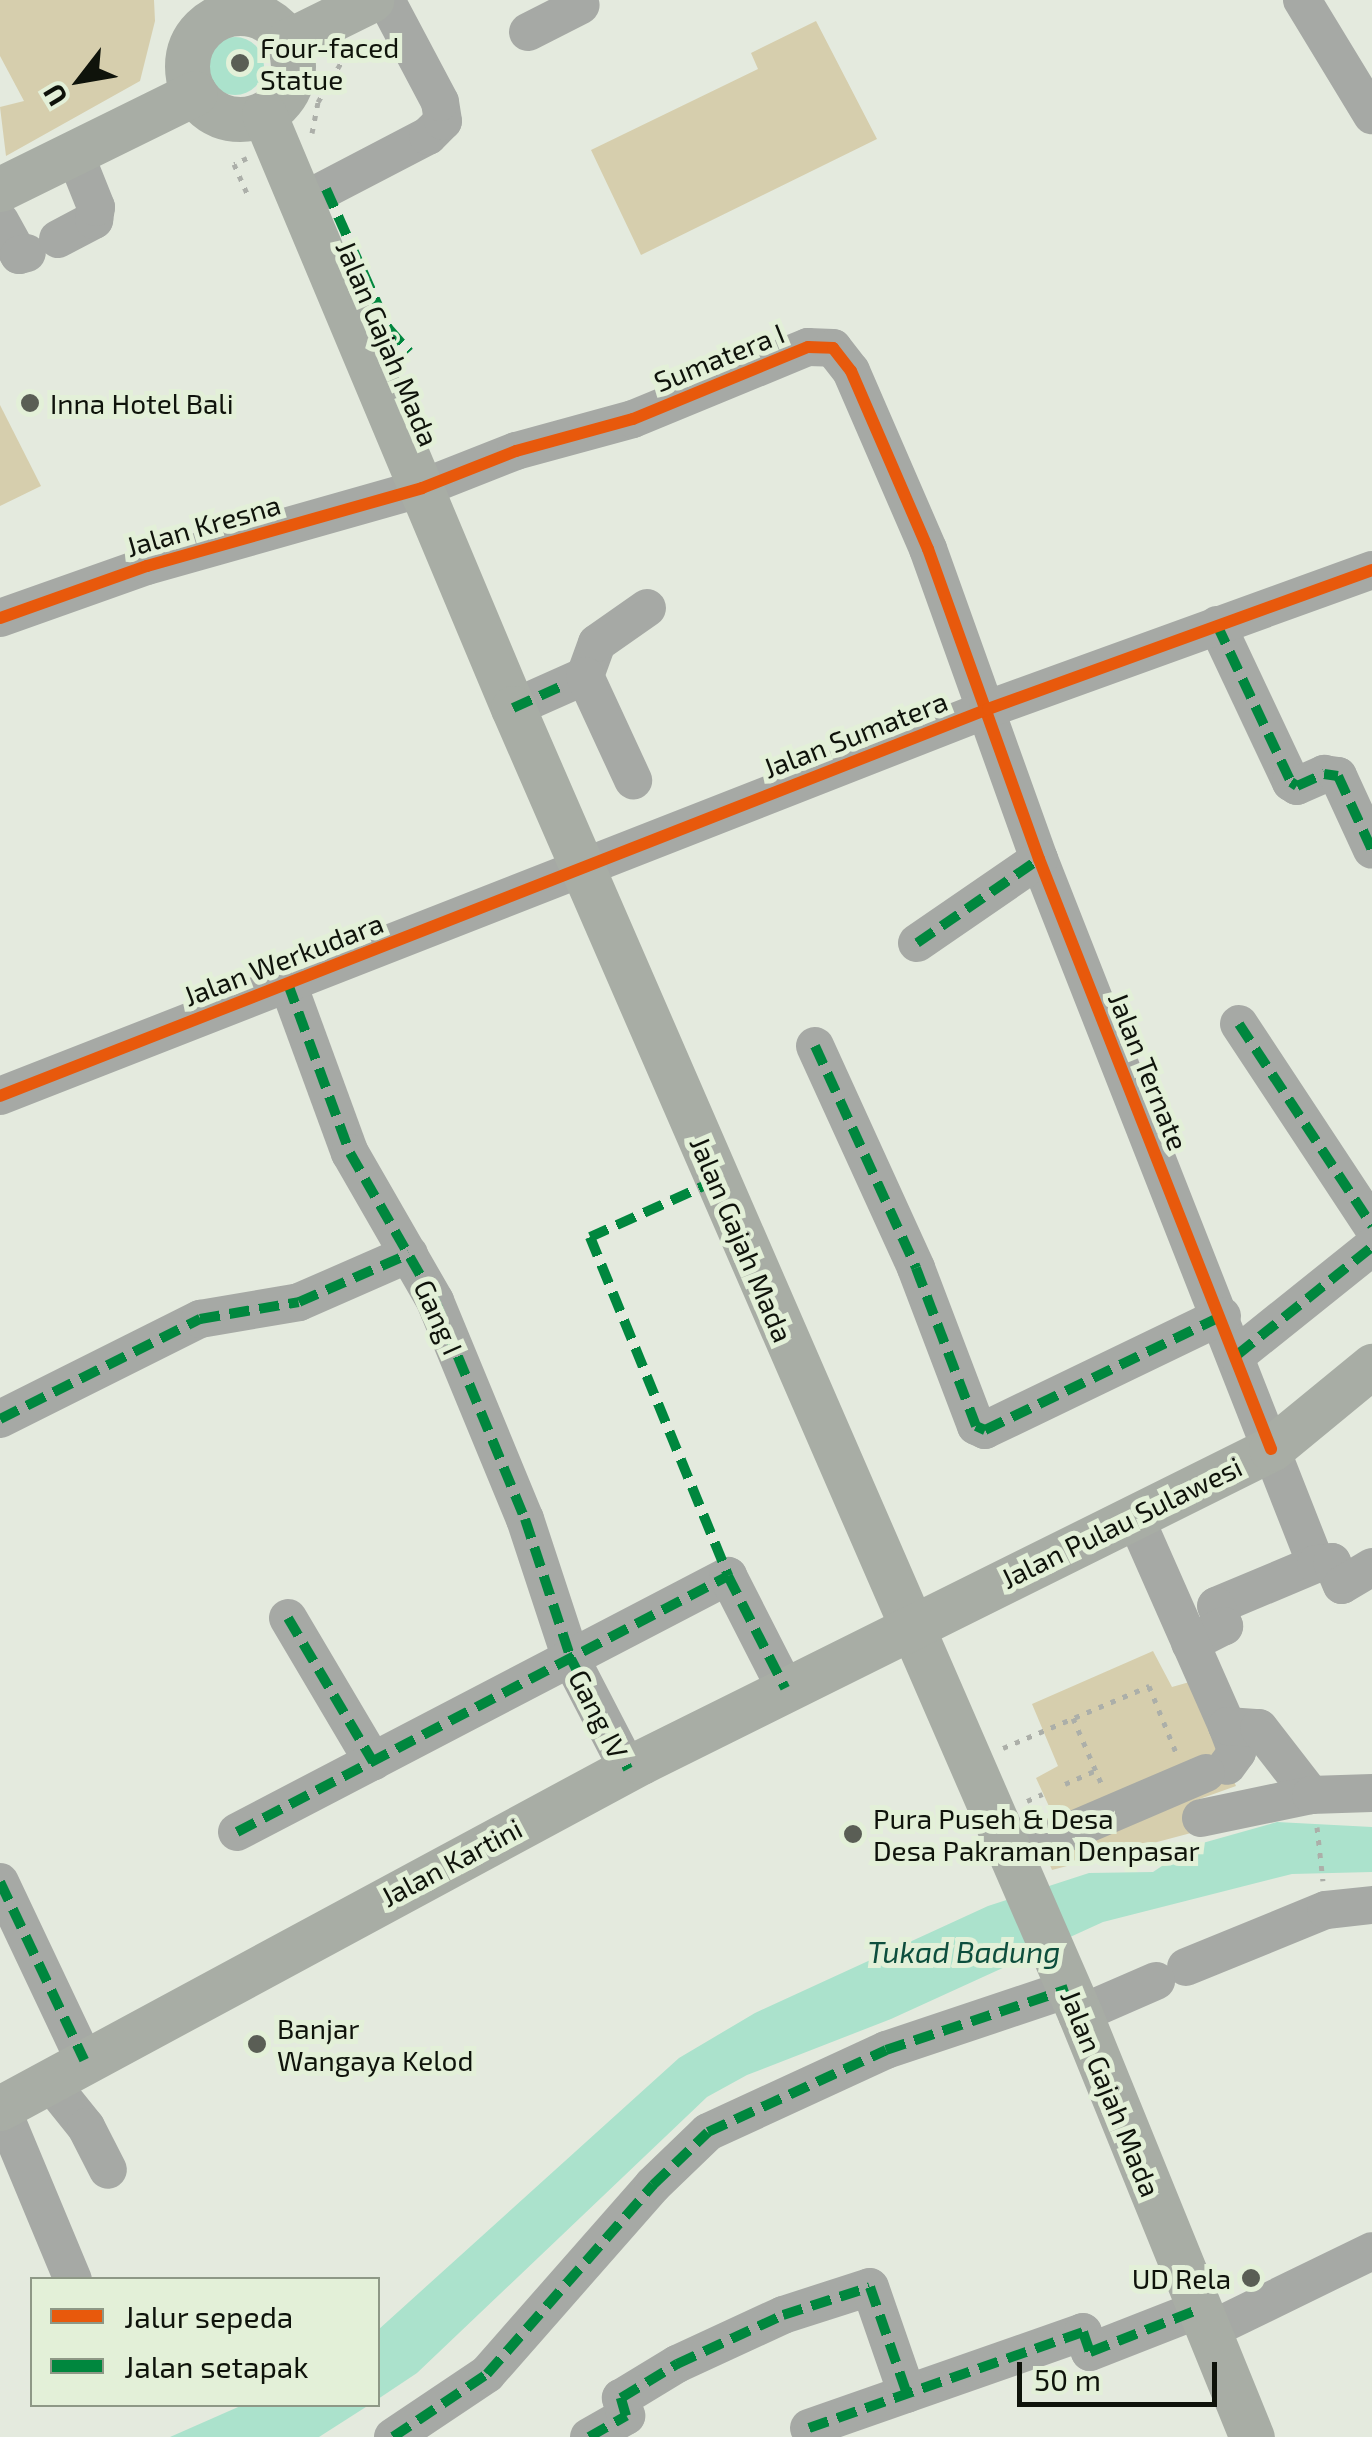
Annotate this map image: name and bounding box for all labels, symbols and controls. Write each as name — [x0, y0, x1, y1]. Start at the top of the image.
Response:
north arrow — [30, 30, 130, 130]
place label: Four-faced Statue — [260, 30, 399, 96]
marker: Four-faced Statue — [229, 52, 251, 74]
text: U — [35, 78, 74, 112]
street label: Jalan Gajah Mada — [330, 235, 446, 451]
street label: Sumatera I — [649, 316, 789, 398]
place label: Inna Hotel Bali — [50, 386, 234, 420]
marker: Inna Hotel Bali — [19, 392, 41, 414]
street label: Jalan Kresna — [122, 487, 284, 563]
street label: Jalan Sumatera — [758, 683, 952, 785]
street label: Jalan Werkudara — [178, 905, 388, 1013]
street label: Jalan Ternate — [1102, 987, 1196, 1155]
street label: Jalan Gajah Mada — [684, 1131, 800, 1347]
street label: Gang I — [408, 1274, 470, 1360]
street label: Jalan Pulau Sulawesi — [995, 1449, 1247, 1595]
street label: Gang IV — [562, 1664, 636, 1764]
place label: Pura Puseh & Desa Desa Pakraman Denpasar — [873, 1801, 1200, 1867]
street label: Jalan Kartini — [375, 1811, 527, 1913]
marker: Pura Puseh & Desa Desa Pakraman Denpasar — [842, 1823, 864, 1845]
water label: Tukad Badung — [867, 1933, 1061, 1969]
street label: Jalan Gajah Mada — [1054, 1985, 1168, 2201]
place label: Banjar Wangaya Kelod — [277, 2011, 473, 2077]
marker: Banjar Wangaya Kelod — [246, 2033, 268, 2055]
place label: UD Rela — [1132, 2261, 1231, 2295]
marker: UD Rela — [1240, 2267, 1262, 2289]
legend — [30, 2277, 380, 2407]
text: Jalur sepeda — [124, 2298, 293, 2334]
scale bar — [1022, 2342, 1222, 2404]
text: Jalan setapak — [124, 2348, 309, 2384]
text: 50 m — [1034, 2361, 1101, 2397]

